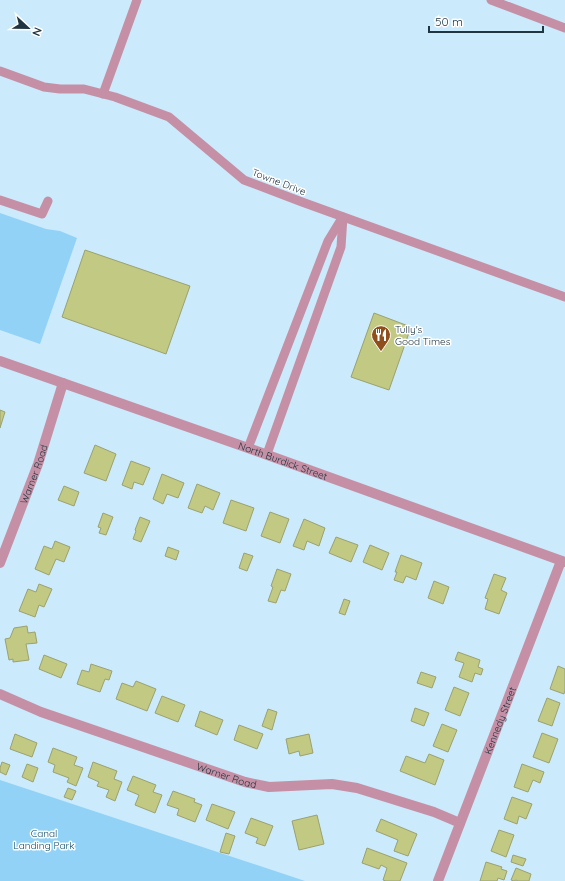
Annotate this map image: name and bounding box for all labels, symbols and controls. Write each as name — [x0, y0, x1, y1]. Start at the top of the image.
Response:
north arrow — [8, 8, 48, 48]
scale bar — [429, 8, 543, 34]
text: 50 m — [435, 14, 463, 29]
text: N — [29, 25, 45, 38]
street label: Towne Drive — [250, 166, 308, 198]
place label: Tully's Good Times — [395, 323, 451, 348]
restaurant icon: Tully's Good Times — [370, 324, 392, 352]
street label: North Burdick Street — [237, 439, 330, 483]
street label: Warner Road — [17, 443, 50, 506]
street label: Kennedy Street — [481, 684, 519, 756]
street label: Warner Road — [195, 759, 258, 791]
park label: Canal Landing Park — [13, 827, 75, 852]

